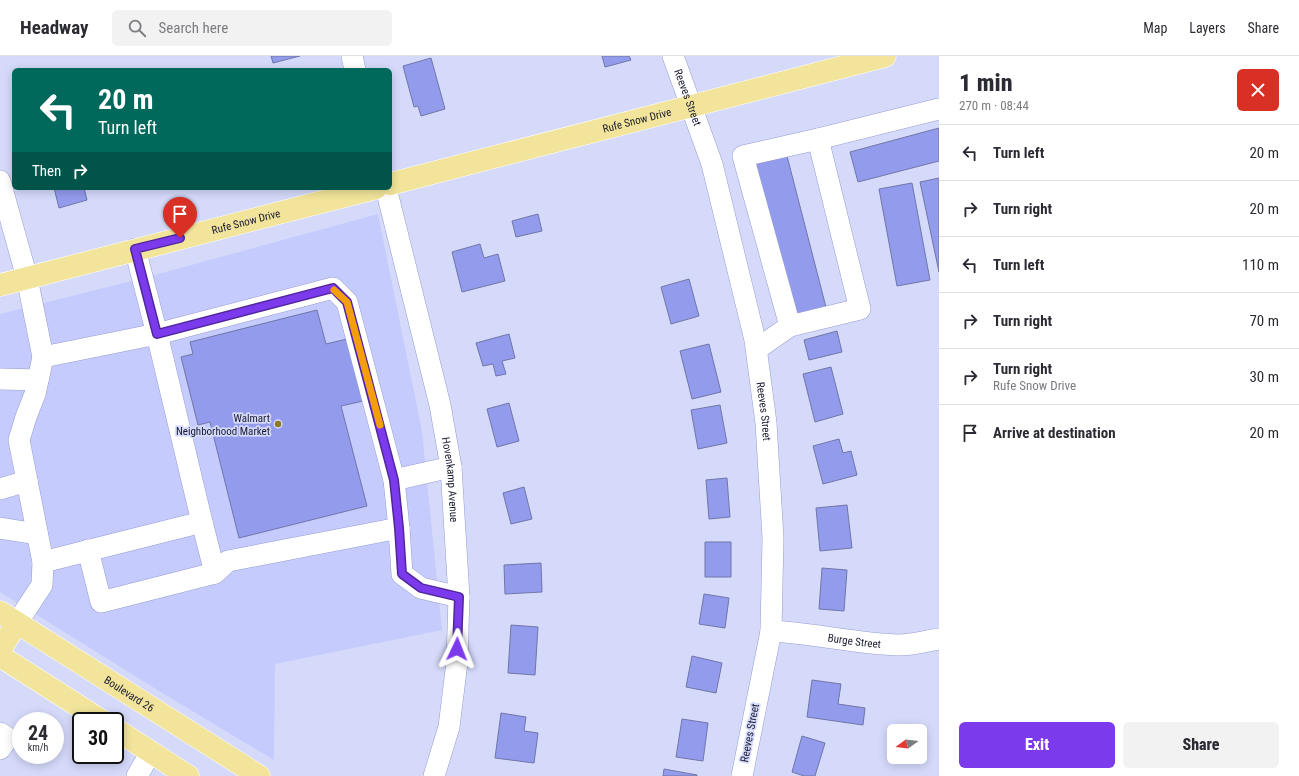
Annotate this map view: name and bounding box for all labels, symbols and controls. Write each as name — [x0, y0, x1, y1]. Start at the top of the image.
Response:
search box — [112, 10, 392, 46]
text: Headway — [20, 16, 88, 39]
icon: search — [126, 17, 148, 39]
text: Search here — [158, 19, 228, 37]
text: Map — [1143, 20, 1167, 36]
text: Layers — [1189, 20, 1226, 36]
text: Share — [1248, 20, 1279, 36]
street label: Reeves Street — [672, 67, 704, 127]
text: 1 min — [959, 69, 1013, 97]
button: close — [1237, 69, 1279, 111]
text: 20 m — [98, 83, 154, 116]
icon: left — [32, 84, 84, 136]
text: 270 m · 08:44 — [959, 98, 1029, 113]
street label: Rufe Snow Drive — [601, 105, 673, 135]
text: Turn left — [98, 117, 157, 138]
icon: left — [959, 142, 981, 164]
text: Turn left — [993, 144, 1044, 162]
text: 20 m — [1249, 144, 1279, 162]
icon: right — [69, 160, 91, 182]
text: Then — [32, 162, 61, 180]
pin — [163, 197, 197, 238]
icon: right — [959, 198, 981, 220]
text: Turn right — [993, 200, 1052, 218]
text: 20 m — [1249, 200, 1279, 218]
icon: arrive — [169, 203, 191, 225]
street label: Rufe Snow Drive — [210, 206, 282, 237]
icon: left — [959, 254, 981, 276]
text: Turn left — [993, 256, 1044, 274]
text: 110 m — [1242, 256, 1279, 274]
icon: right — [959, 310, 981, 332]
text: Turn right — [993, 312, 1052, 330]
text: 70 m — [1249, 312, 1279, 330]
text: Turn right — [993, 360, 1052, 378]
icon: right — [959, 366, 981, 388]
text: 30 m — [1249, 368, 1279, 386]
text: Rufe Snow Drive — [993, 378, 1076, 393]
street label: Reeves Street — [754, 381, 774, 441]
place label: Walmart Neighborhood Market — [176, 412, 270, 438]
marker: Walmart Neighborhood Market — [273, 419, 283, 429]
icon: arrive — [959, 422, 981, 444]
text: Arrive at destination — [993, 424, 1116, 442]
text: 20 m — [1249, 424, 1279, 442]
street label: Hovenkamp Avenue — [439, 436, 461, 523]
position arrow — [436, 628, 478, 670]
street label: Burge Street — [827, 631, 882, 651]
street label: Boulevard 26 — [102, 673, 157, 714]
street label: Reeves Street — [738, 703, 762, 763]
speed limit sign: 30 — [72, 712, 124, 764]
text: 24 — [28, 721, 48, 745]
button: Exit — [959, 722, 1115, 768]
button: Share — [1123, 722, 1279, 768]
north arrow — [887, 724, 927, 764]
map controls — [887, 724, 927, 764]
text: km/h — [28, 742, 48, 753]

